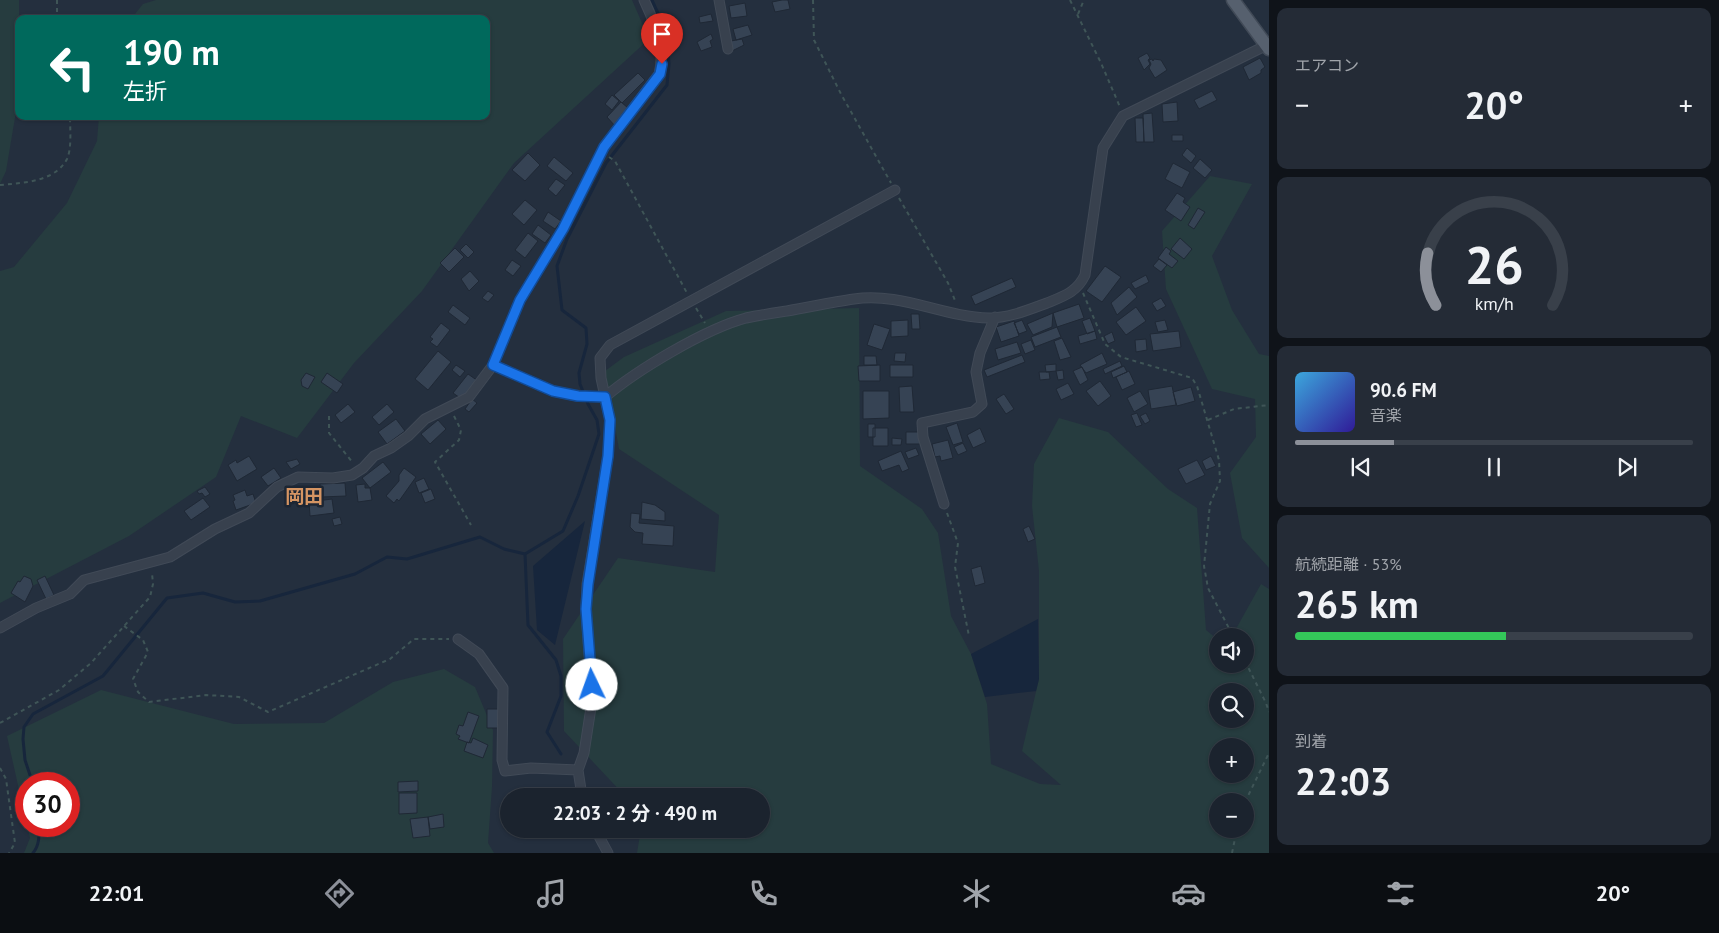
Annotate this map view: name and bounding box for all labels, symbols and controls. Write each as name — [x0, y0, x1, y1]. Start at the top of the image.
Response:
pin — [641, 13, 683, 64]
icon: arrive — [648, 20, 676, 48]
text: 190 m — [123, 29, 220, 75]
icon: left — [40, 35, 105, 100]
text: エアコン — [1295, 55, 1359, 75]
text: 左折 — [123, 77, 167, 105]
text: 20° — [1464, 80, 1524, 129]
text: − — [1295, 86, 1309, 123]
text: + — [1679, 86, 1693, 123]
text: 26 — [1465, 231, 1523, 298]
text: km/h — [1474, 292, 1514, 315]
text: 90.6 FM — [1370, 378, 1437, 402]
text: 音楽 — [1370, 405, 1402, 425]
icon: previous — [1347, 453, 1375, 481]
icon: pause — [1480, 453, 1508, 481]
icon: next — [1613, 453, 1641, 481]
district label: 岡田 — [285, 484, 323, 508]
text: 航続距離 · 53% — [1295, 554, 1402, 574]
text: 265 km — [1295, 579, 1419, 628]
map controls — [1209, 628, 1254, 838]
button: sound — [1209, 628, 1254, 673]
position arrow — [565, 658, 617, 710]
button: search — [1209, 683, 1254, 728]
text: 到着 — [1295, 731, 1327, 751]
button: + — [1209, 738, 1254, 783]
text: 22:03 — [1295, 756, 1391, 805]
speed limit sign: 30 — [15, 772, 80, 837]
button: − — [1209, 793, 1254, 838]
text: 22:03 · 2 分 · 490 m — [553, 801, 717, 825]
icon: directions — [322, 876, 357, 911]
icon: music — [534, 876, 569, 911]
icon: phone — [746, 876, 781, 911]
icon: climate — [959, 876, 994, 911]
icon: car — [1171, 876, 1206, 911]
icon: filters — [1383, 876, 1418, 911]
text: 22:01 — [89, 879, 144, 907]
text: 20° — [1596, 879, 1630, 907]

